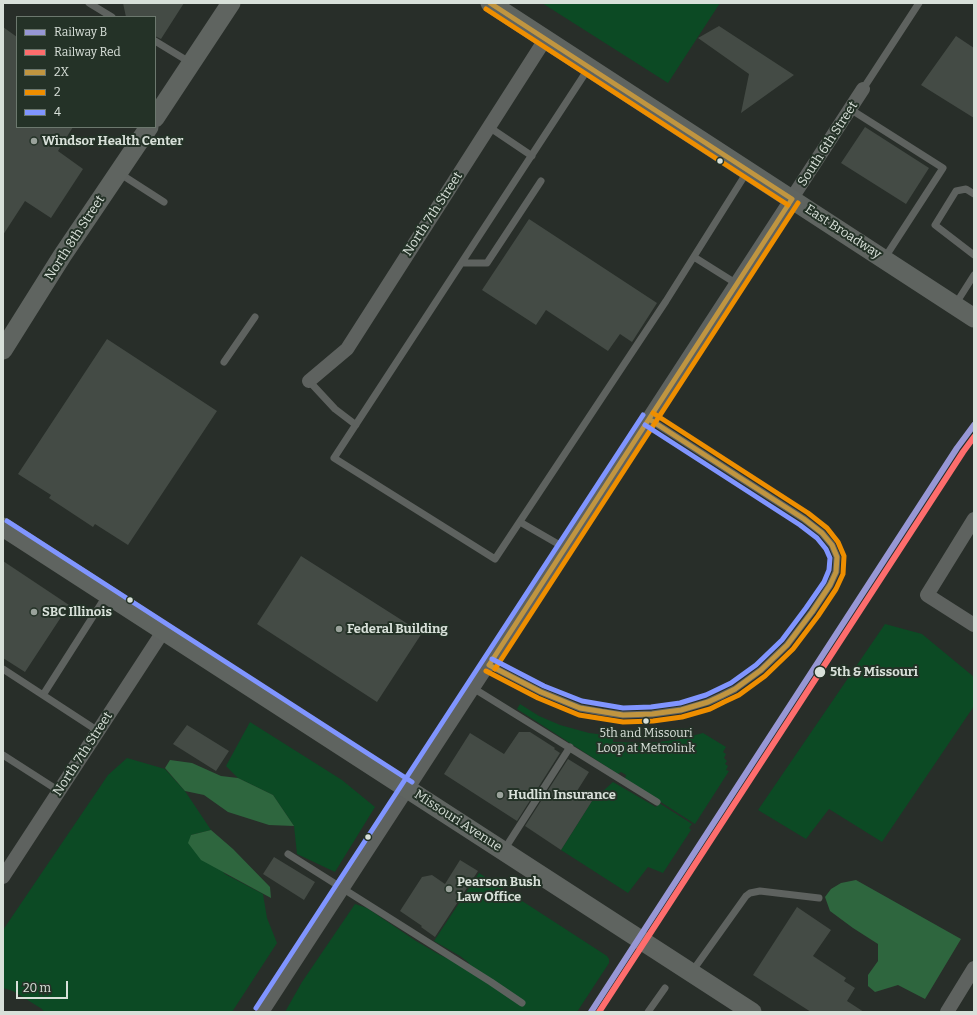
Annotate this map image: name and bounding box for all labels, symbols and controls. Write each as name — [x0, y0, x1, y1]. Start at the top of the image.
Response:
legend — [16, 16, 156, 128]
text: Railway B — [54, 25, 107, 39]
text: Railway Red — [54, 45, 121, 59]
text: 2X — [54, 65, 69, 79]
text: 2 — [54, 85, 61, 99]
street label: South 6th Street — [795, 99, 861, 189]
text: 4 — [54, 105, 61, 119]
place label: Windsor Health Center — [42, 133, 183, 149]
marker: Windsor Health Center — [29, 136, 39, 146]
unlabelled marker — [715, 156, 725, 166]
street label: North 7th Street — [400, 169, 466, 259]
street label: North 8th Street — [42, 193, 108, 283]
street label: East Broadway — [802, 202, 884, 262]
unlabelled marker — [125, 595, 135, 605]
place label: SBC Illinois — [42, 604, 112, 620]
marker: SBC Illinois — [29, 607, 39, 617]
place label: Federal Building — [347, 621, 448, 637]
marker: Federal Building — [334, 624, 344, 634]
place label: 5th & Missouri — [830, 664, 918, 680]
marker: 5th & Missouri — [813, 665, 827, 679]
street label: North 7th Street — [50, 709, 116, 799]
marker: 5th and Missouri Loop at Metrolink — [641, 716, 651, 726]
place label: 5th and Missouri Loop at Metrolink — [597, 727, 695, 755]
street label: Missouri Avenue — [411, 787, 505, 855]
place label: Hudlin Insurance — [508, 787, 616, 803]
marker: Hudlin Insurance — [495, 790, 505, 800]
unlabelled marker — [363, 832, 373, 842]
place label: Pearson Bush Law Office — [457, 874, 541, 905]
marker: Pearson Bush Law Office — [444, 884, 454, 894]
scale bar — [18, 973, 70, 999]
text: 20 m — [23, 981, 51, 995]

